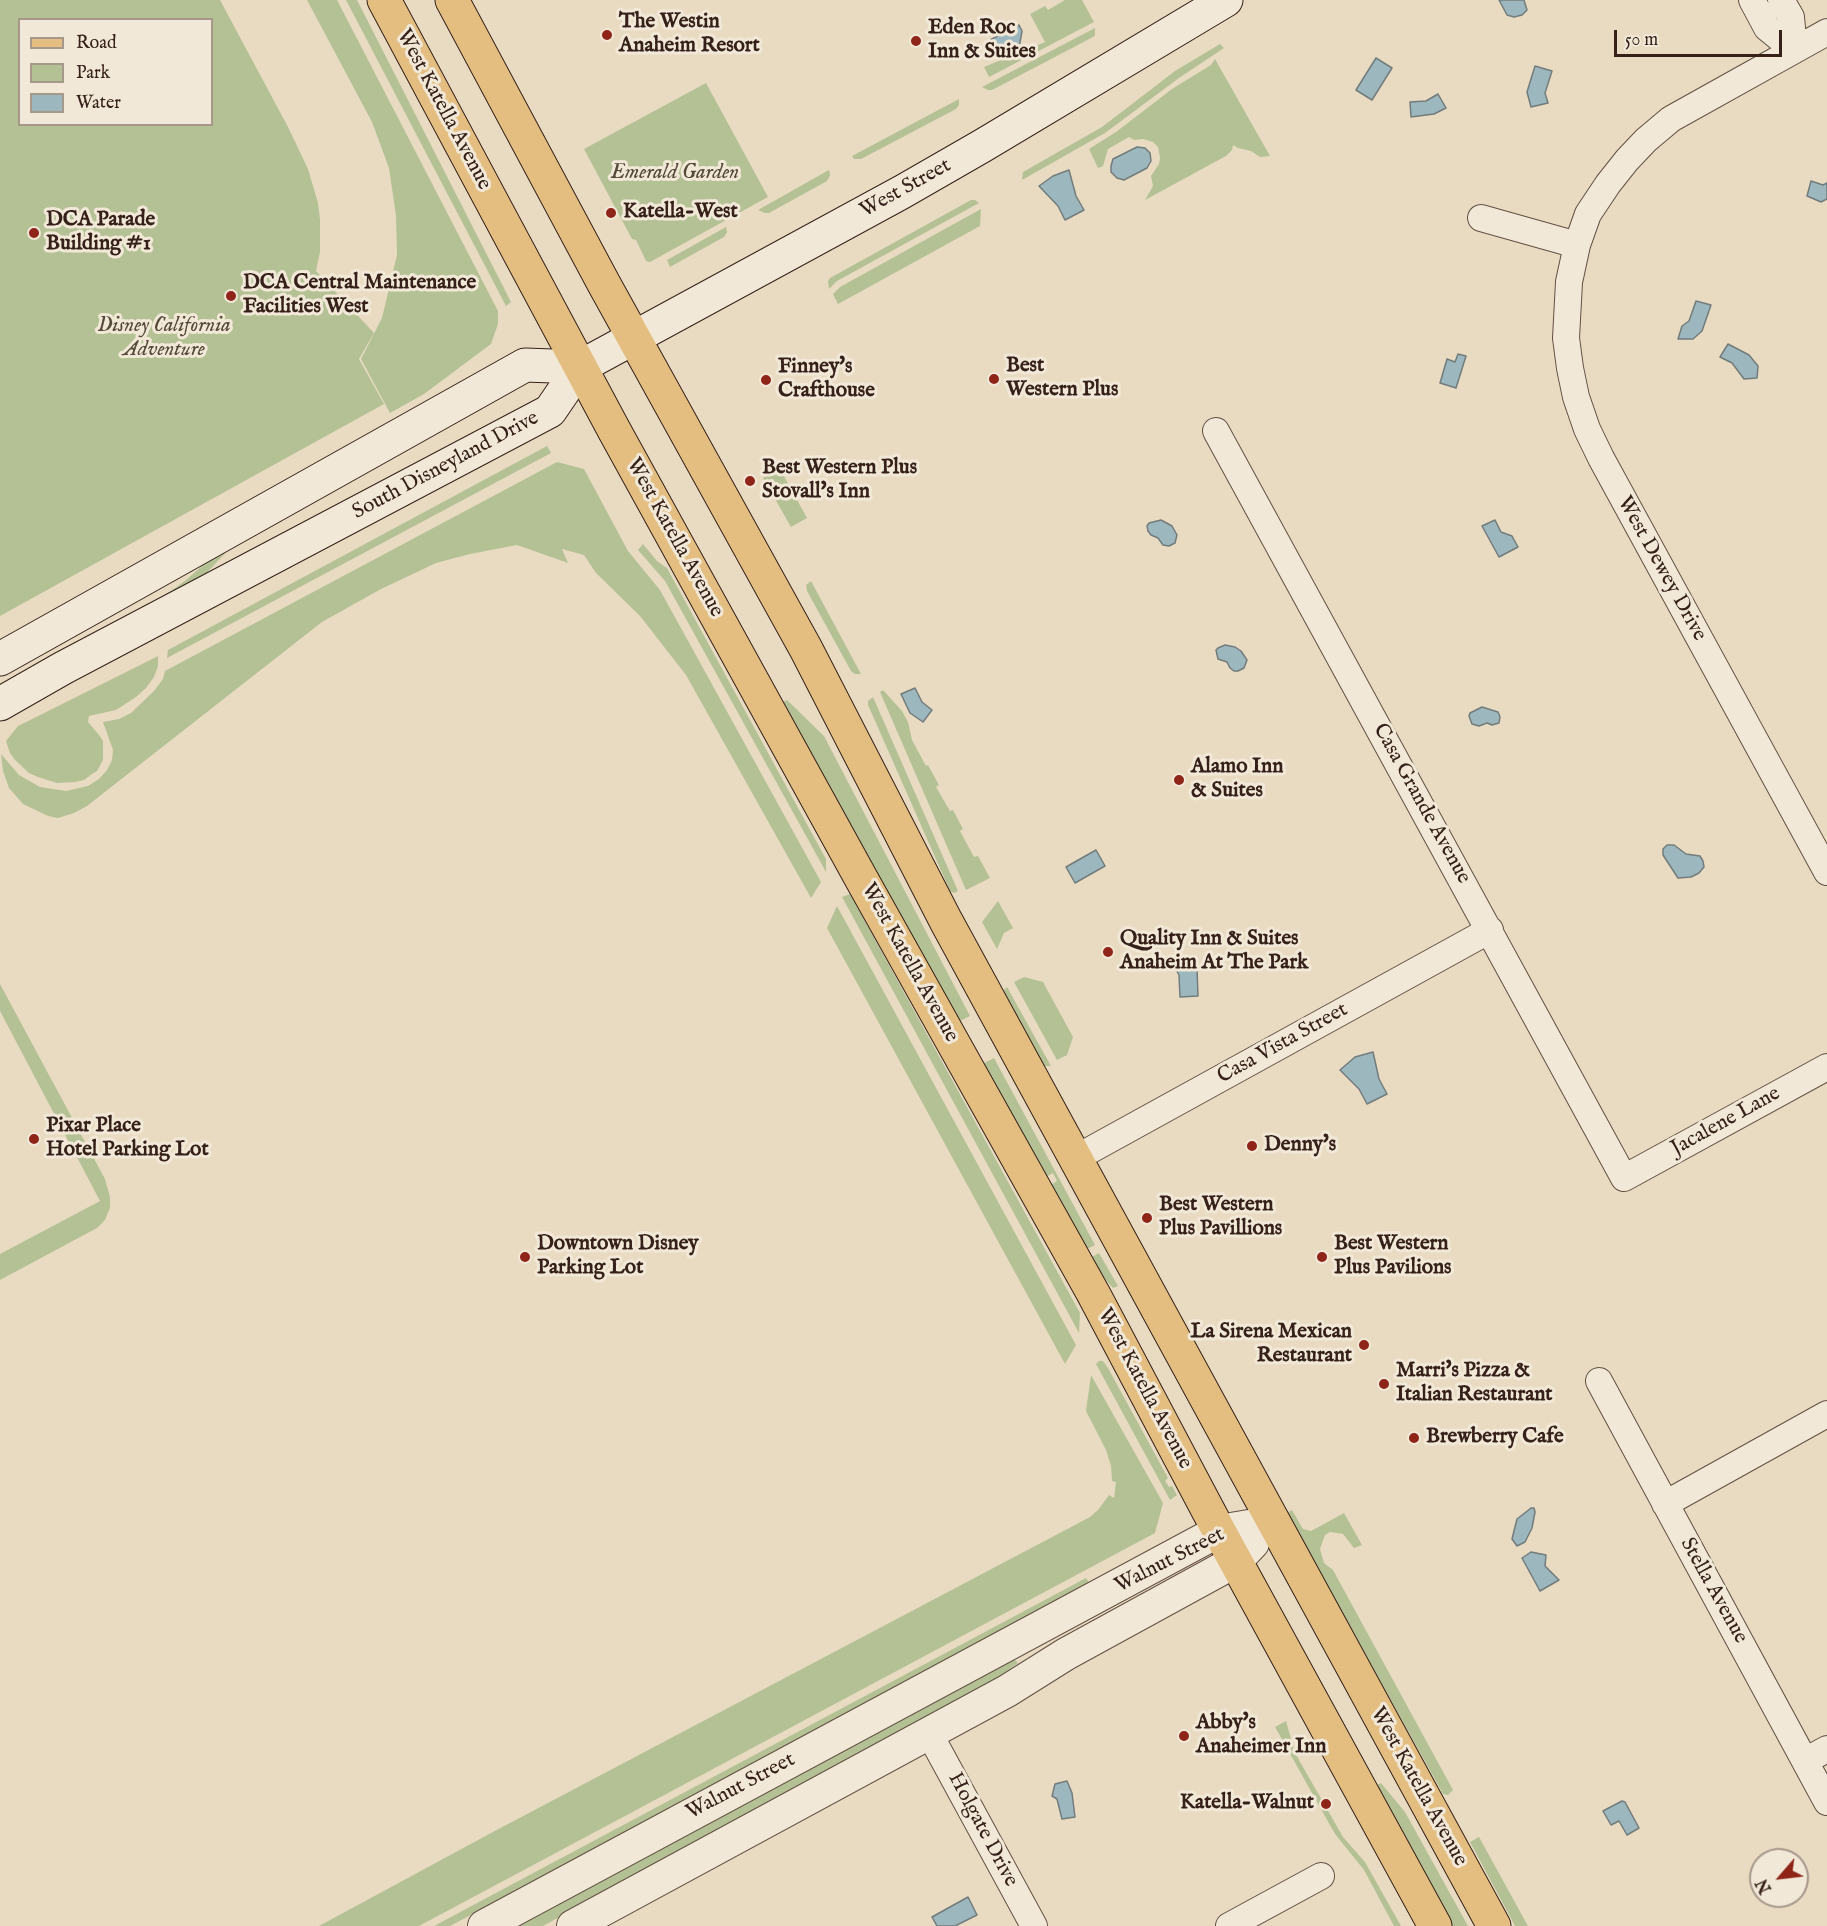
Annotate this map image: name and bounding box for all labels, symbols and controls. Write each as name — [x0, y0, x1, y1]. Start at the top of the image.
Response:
place label: The Westin Anaheim Resort — [619, 10, 760, 60]
place label: Eden Roc Inn & Suites — [928, 16, 1036, 66]
legend — [18, 18, 213, 126]
scale bar — [1617, 18, 1785, 56]
street label: West Katella Avenue — [390, 25, 496, 195]
marker: The Westin Anaheim Resort — [600, 28, 614, 42]
text: 50 m — [1625, 29, 1658, 52]
text: Road — [76, 32, 117, 55]
marker: Eden Roc Inn & Suites — [909, 34, 923, 48]
text: Park — [76, 62, 110, 85]
text: Water — [76, 92, 121, 115]
street label: West Street — [856, 154, 956, 224]
park label: Emerald Garden — [611, 161, 739, 187]
place label: Katella-West — [623, 200, 738, 226]
marker: Katella-West — [604, 206, 618, 220]
place label: DCA Parade Building #1 — [46, 208, 155, 258]
marker: DCA Parade Building #1 — [27, 226, 41, 240]
place label: DCA Central Maintenance Facilities West — [243, 271, 476, 321]
marker: DCA Central Maintenance Facilities West — [224, 289, 238, 303]
park label: Disney California Adventure — [97, 314, 231, 364]
place label: Best Western Plus — [1006, 354, 1118, 404]
place label: Finney's Crafthouse — [778, 355, 875, 405]
marker: Best Western Plus — [987, 372, 1001, 386]
marker: Finney's Crafthouse — [759, 373, 773, 387]
street label: South Disneyland Drive — [349, 406, 543, 526]
street label: West Katella Avenue — [620, 454, 728, 622]
place label: Best Western Plus Stovall's Inn — [762, 456, 917, 506]
marker: Best Western Plus Stovall's Inn — [743, 474, 757, 488]
street label: West Dewey Drive — [1611, 492, 1711, 646]
street label: Casa Grande Avenue — [1366, 719, 1476, 889]
place label: Alamo Inn & Suites — [1191, 755, 1283, 805]
marker: Alamo Inn & Suites — [1172, 773, 1186, 787]
street label: West Katella Avenue — [855, 879, 963, 1047]
place label: Quality Inn & Suites Anaheim At The Park — [1120, 927, 1308, 977]
marker: Quality Inn & Suites Anaheim At The Park — [1101, 945, 1115, 959]
street label: Casa Vista Street — [1214, 998, 1352, 1090]
street label: Jacalene Lane — [1667, 1082, 1785, 1162]
place label: Pixar Place Hotel Parking Lot — [46, 1114, 209, 1164]
marker: Pixar Place Hotel Parking Lot — [27, 1132, 41, 1146]
place label: Denny's — [1264, 1133, 1336, 1159]
marker: Denny's — [1245, 1139, 1259, 1153]
place label: Best Western Plus Pavillions — [1159, 1193, 1282, 1243]
marker: Best Western Plus Pavillions — [1140, 1211, 1154, 1225]
place label: Downtown Disney Parking Lot — [537, 1232, 699, 1282]
place label: Best Western Plus Pavilions — [1334, 1232, 1451, 1282]
marker: Downtown Disney Parking Lot — [518, 1250, 532, 1264]
marker: Best Western Plus Pavilions — [1315, 1250, 1329, 1264]
street label: West Katella Avenue — [1091, 1304, 1197, 1474]
place label: La Sirena Mexican Restaurant — [1191, 1320, 1352, 1370]
marker: La Sirena Mexican Restaurant — [1357, 1338, 1371, 1352]
place label: Marri's Pizza & Italian Restaurant — [1396, 1359, 1553, 1409]
marker: Marri's Pizza & Italian Restaurant — [1377, 1377, 1391, 1391]
place label: Brewberry Cafe — [1426, 1425, 1564, 1451]
marker: Brewberry Cafe — [1407, 1431, 1421, 1445]
street label: Walnut Street — [1111, 1523, 1229, 1599]
street label: Stella Avenue — [1674, 1534, 1752, 1648]
street label: West Katella Avenue — [1364, 1703, 1472, 1871]
place label: Abby's Anaheimer Inn — [1196, 1711, 1326, 1761]
marker: Abby's Anaheimer Inn — [1177, 1729, 1191, 1743]
street label: Walnut Street — [682, 1748, 800, 1826]
street label: Holgate Drive — [941, 1769, 1023, 1891]
place label: Katella-Walnut — [1180, 1791, 1314, 1817]
marker: Katella-Walnut — [1319, 1797, 1333, 1811]
north arrow — [1749, 1848, 1809, 1908]
text: N — [1753, 1875, 1777, 1896]

